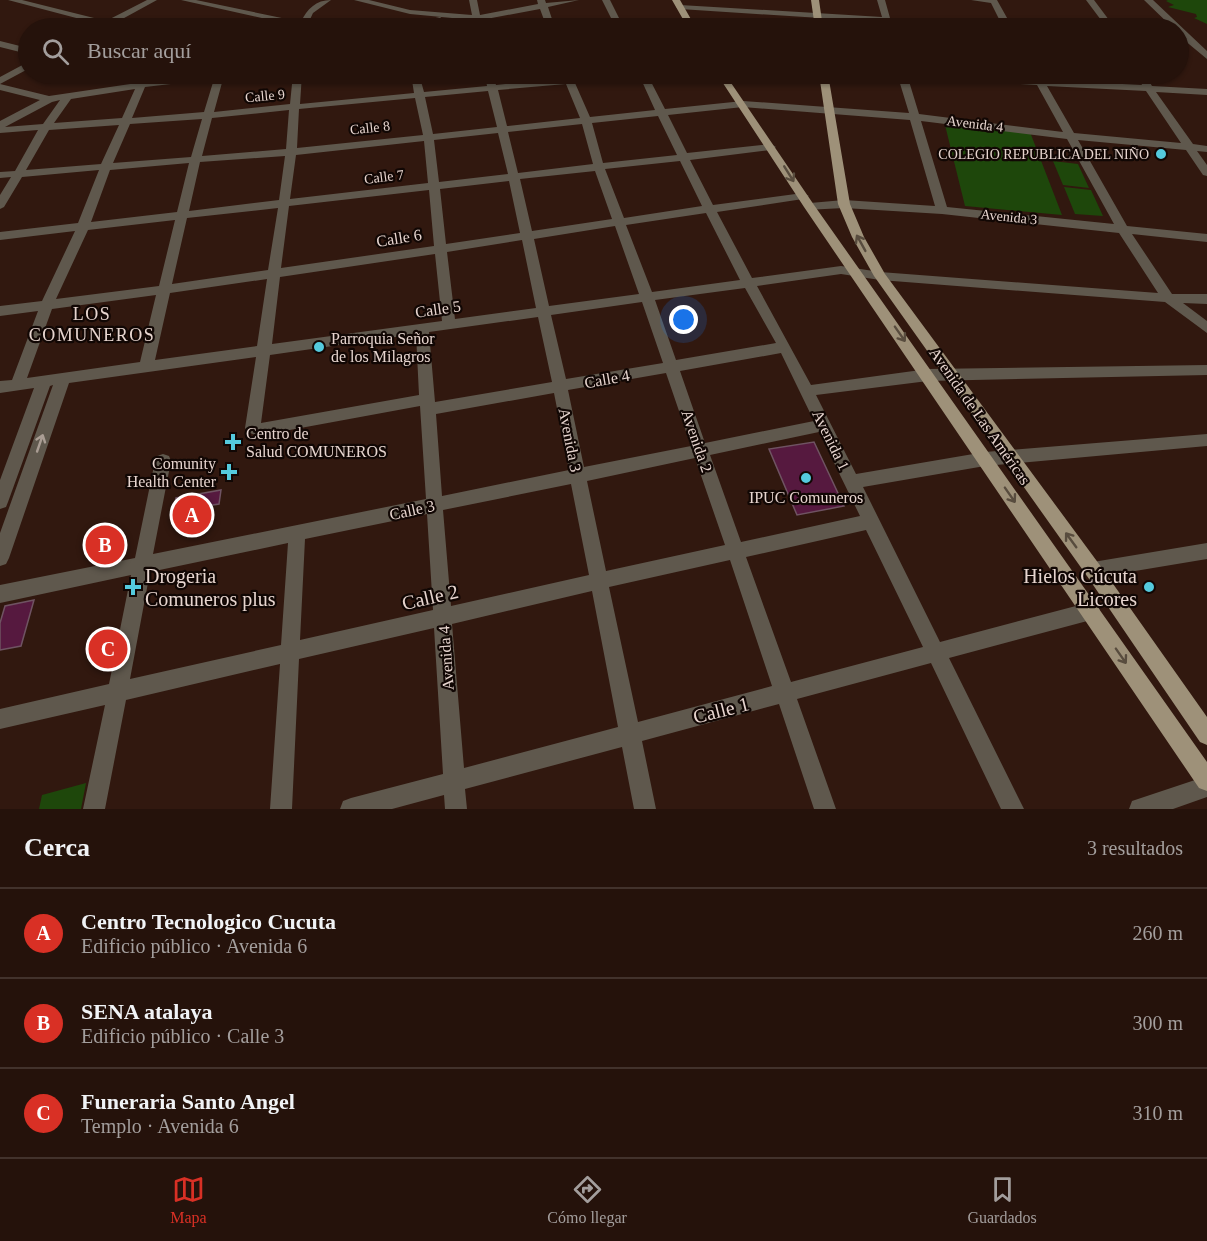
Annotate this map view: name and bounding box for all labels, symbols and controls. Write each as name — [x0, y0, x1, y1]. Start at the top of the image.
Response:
search box — [18, 18, 1189, 84]
icon: search — [39, 35, 72, 68]
text: Buscar aquí — [87, 38, 191, 63]
street label: Calle 9 — [244, 87, 286, 105]
street label: Avenida 4 — [946, 113, 1004, 135]
street label: Calle 8 — [349, 118, 391, 138]
place label: COLEGIO REPUBLICA DEL NIÑO — [938, 147, 1149, 162]
marker: COLEGIO REPUBLICA DEL NIÑO — [1154, 147, 1168, 161]
one-way arrow — [783, 165, 795, 182]
street label: Calle 7 — [363, 167, 405, 187]
street label: Avenida 3 — [980, 207, 1038, 227]
street label: Calle 6 — [375, 226, 423, 250]
one-way arrow — [855, 235, 867, 252]
street label: Calle 5 — [414, 297, 462, 321]
district label: LOS COMUNEROS — [29, 304, 155, 345]
your location — [669, 305, 698, 334]
one-way arrow — [894, 326, 906, 342]
place label: Parroquia Señor de los Milagros — [331, 330, 435, 366]
marker: Parroquia Señor de los Milagros — [312, 340, 326, 354]
street label: Avenida de Las Américas — [926, 344, 1034, 488]
street label: Calle 4 — [583, 367, 631, 391]
street label: Avenida 3 — [555, 406, 585, 474]
street label: Avenida 2 — [678, 407, 716, 475]
street label: Avenida 1 — [809, 407, 853, 473]
place label: Centro de Salud COMUNEROS — [246, 425, 387, 460]
marker: Centro de Salud COMUNEROS — [224, 433, 242, 451]
one-way arrow — [36, 434, 47, 453]
place label: Comunity Health Center — [127, 455, 217, 490]
marker: Comunity Health Center — [220, 463, 238, 481]
marker: IPUC Comuneros — [799, 471, 813, 485]
one-way arrow — [1004, 486, 1016, 503]
place label: IPUC Comuneros — [749, 489, 863, 506]
pin: A — [172, 492, 212, 538]
street label: Calle 3 — [388, 497, 436, 523]
pin: B — [86, 522, 124, 568]
one-way arrow — [1064, 532, 1077, 548]
place label: Drogeria Comuneros plus — [145, 565, 276, 611]
place label: Hielos Cúcuta Licores — [1023, 565, 1137, 610]
marker: Drogeria Comuneros plus — [126, 580, 140, 594]
street label: Calle 2 — [400, 580, 460, 614]
marker: Hielos Cúcuta Licores — [1142, 580, 1156, 594]
street label: Avenida 4 — [435, 625, 457, 691]
pin: C — [88, 626, 128, 672]
one-way arrow — [1115, 647, 1127, 663]
street label: Calle 1 — [691, 692, 751, 728]
text: Cerca — [24, 833, 90, 862]
text: 3 resultados — [1087, 837, 1183, 859]
text: Centro Tecnologico Cucuta — [81, 909, 336, 934]
text: A — [36, 922, 51, 944]
text: 260 m — [1132, 922, 1183, 944]
text: Edificio público · Avenida 6 — [81, 935, 307, 957]
text: SENA atalaya — [81, 999, 212, 1024]
text: B — [37, 1012, 50, 1034]
text: 300 m — [1132, 1012, 1183, 1034]
text: Edificio público · Calle 3 — [81, 1025, 284, 1047]
text: Funeraria Santo Angel — [81, 1089, 295, 1114]
text: C — [36, 1102, 51, 1124]
text: 310 m — [1132, 1102, 1183, 1124]
text: Templo · Avenida 6 — [81, 1115, 239, 1137]
tab: Mapa — [170, 1173, 207, 1227]
tab: Cómo llegar — [547, 1173, 627, 1227]
tab: Guardados — [967, 1173, 1037, 1227]

